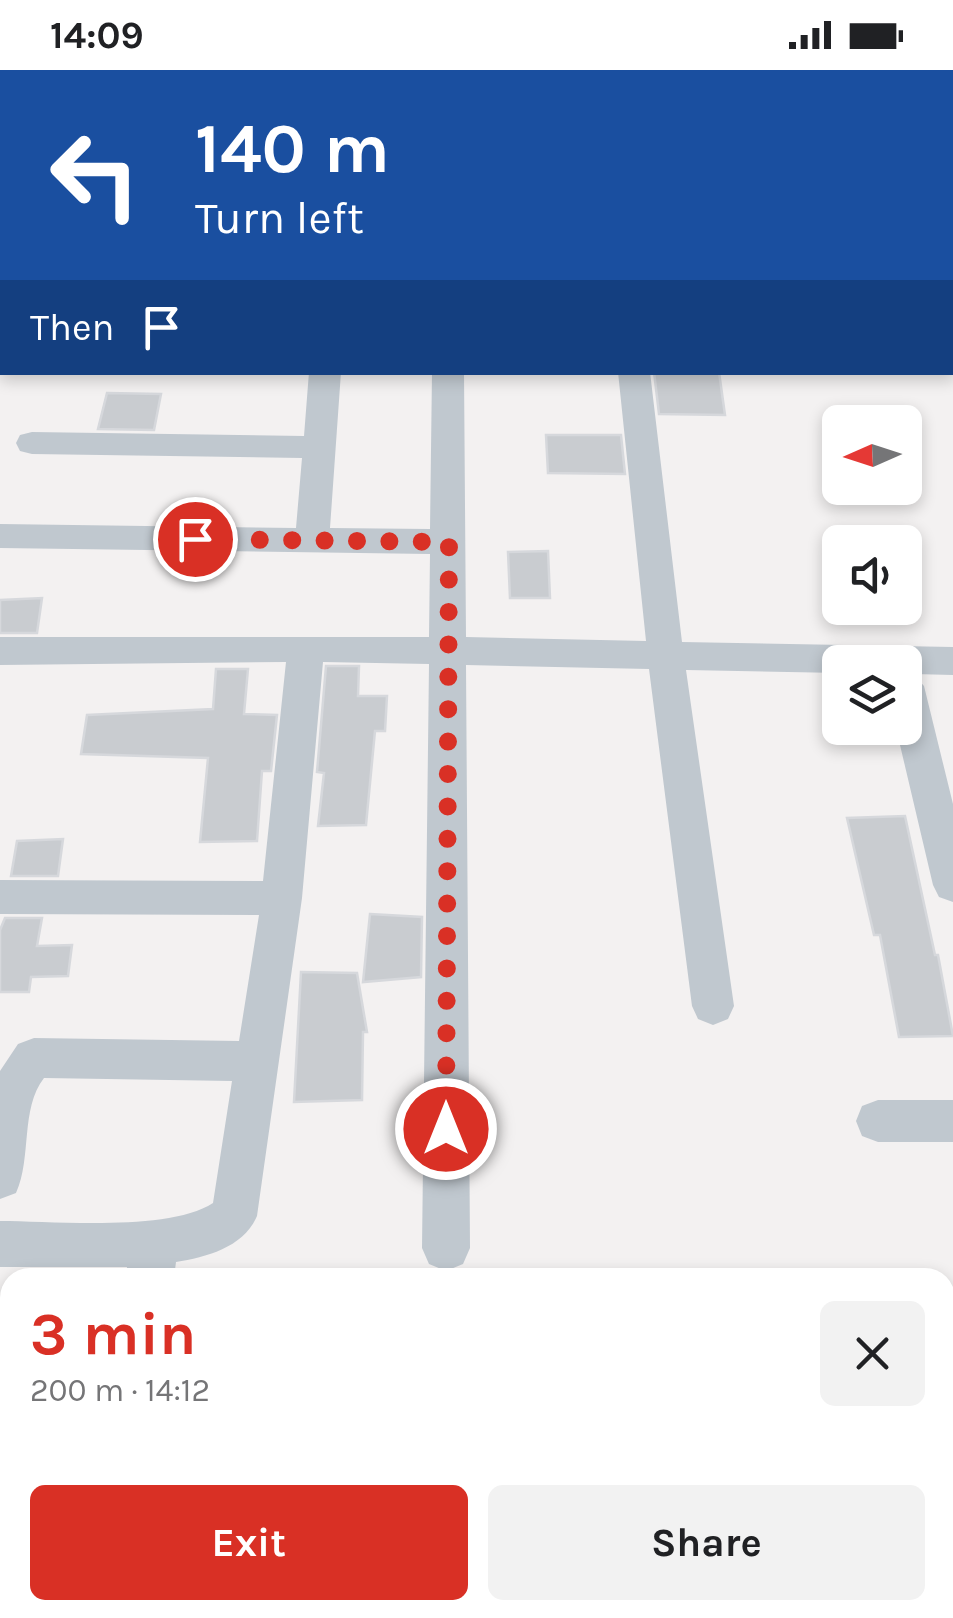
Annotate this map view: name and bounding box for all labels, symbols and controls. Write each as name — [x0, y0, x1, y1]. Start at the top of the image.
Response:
text: 14:09 — [50, 13, 144, 58]
text: 140 m — [195, 108, 390, 190]
icon: left — [30, 110, 160, 240]
text: Turn left — [195, 192, 364, 244]
icon: arrive — [134, 300, 189, 355]
text: Then — [30, 305, 114, 350]
north arrow — [822, 405, 922, 505]
map controls — [822, 405, 922, 745]
pin — [153, 497, 238, 582]
icon: arrive — [168, 512, 223, 567]
button: sound — [822, 525, 922, 625]
button: layers — [822, 645, 922, 745]
position arrow — [394, 1077, 498, 1181]
text: 3 min — [30, 1299, 197, 1369]
button: close — [820, 1301, 925, 1406]
text: 200 m · 14:12 — [30, 1372, 210, 1409]
button: Exit — [30, 1485, 468, 1600]
button: Share — [488, 1485, 925, 1600]

